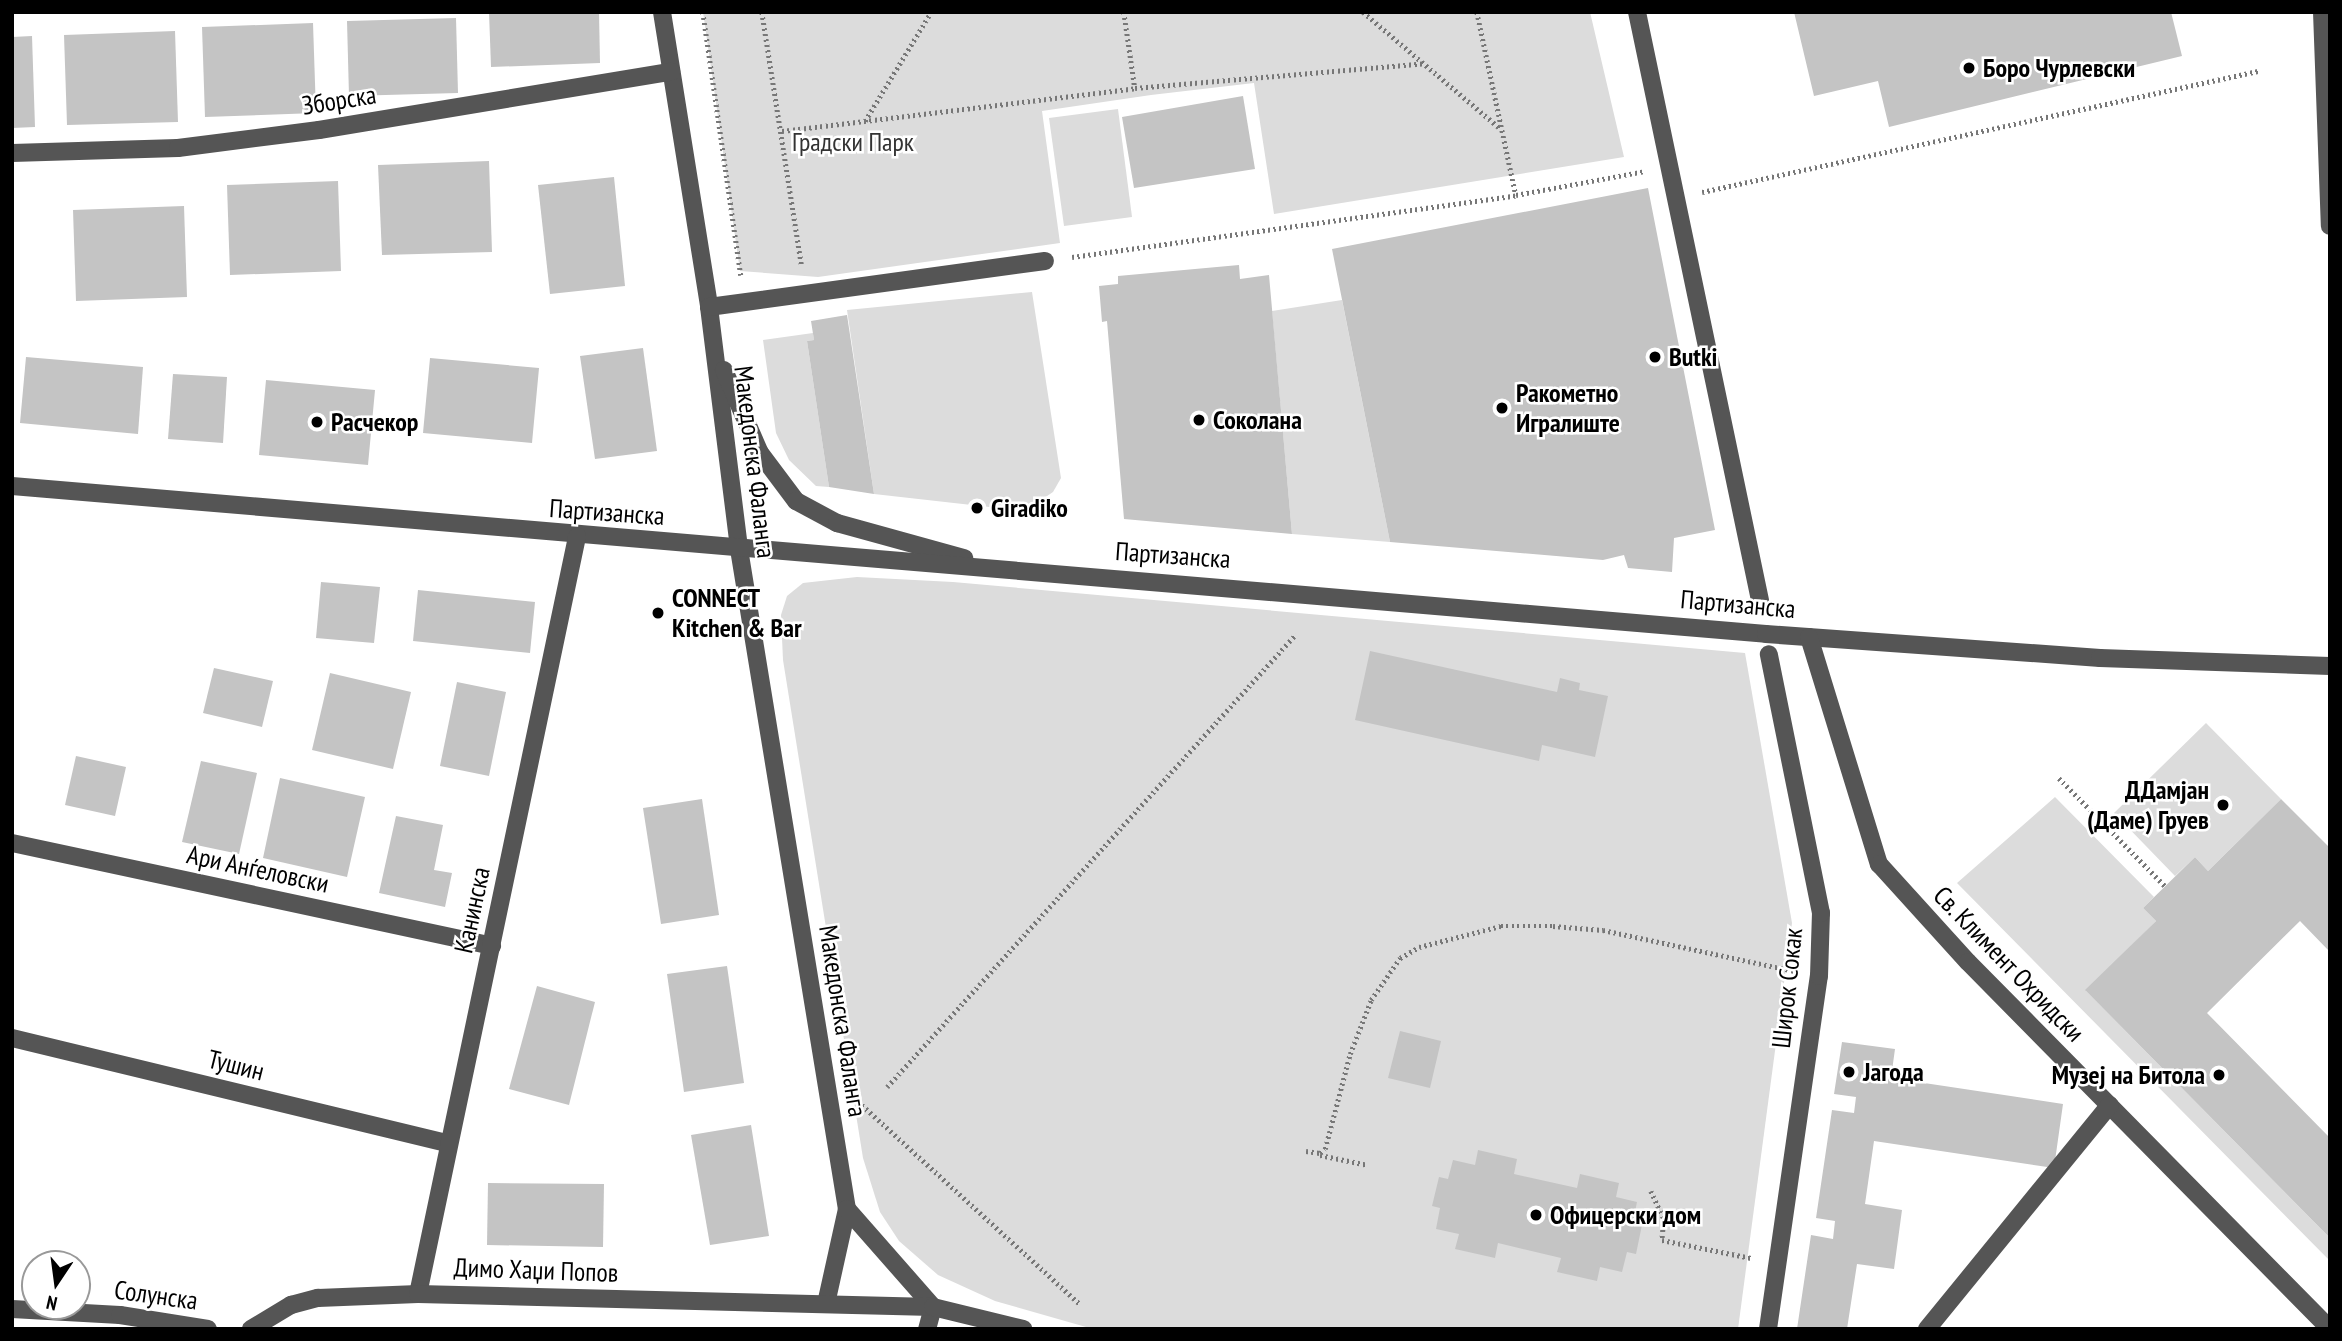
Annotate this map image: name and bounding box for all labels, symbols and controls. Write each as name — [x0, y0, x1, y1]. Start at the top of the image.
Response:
place label: Боро Чурлевски — [1983, 52, 2135, 84]
marker: Боро Чурлевски — [1961, 60, 1977, 76]
street label: Зборска — [300, 79, 378, 121]
park label: Градски Парк — [792, 126, 914, 158]
place label: Butki — [1669, 341, 1717, 373]
marker: Butki — [1647, 349, 1663, 365]
street label: Македонска Фаланга — [728, 364, 782, 560]
place label: Ракометно Игралиште — [1516, 377, 1620, 438]
marker: Ракометно Игралиште — [1494, 400, 1510, 416]
place label: Соколана — [1213, 404, 1302, 436]
place label: Расчекор — [331, 406, 418, 438]
marker: Соколана — [1191, 412, 1207, 428]
marker: Расчекор — [309, 414, 325, 430]
street label: Партизанска — [548, 492, 666, 532]
place label: Giradiko — [991, 492, 1068, 524]
marker: Giradiko — [969, 500, 985, 516]
street label: Партизанска — [1114, 535, 1232, 575]
place label: CONNECT Kitchen & Bar — [672, 582, 802, 644]
street label: Партизанска — [1679, 583, 1797, 625]
marker: CONNECT Kitchen & Bar — [650, 605, 666, 621]
place label: ДДамјан (Даме) Груев — [2087, 774, 2209, 836]
marker: ДДамјан (Даме) Груев — [2215, 797, 2231, 813]
street label: Ари Анѓеловски — [184, 839, 332, 899]
street label: Канинска — [448, 864, 496, 956]
street label: Св. Климент Охридски — [1926, 879, 2092, 1049]
street label: Македонска Фаланга — [812, 923, 874, 1119]
street label: Широк Сокак — [1765, 926, 1809, 1050]
street label: Тушин — [205, 1043, 267, 1087]
place label: Јагода — [1863, 1056, 1924, 1088]
place label: Музеј на Битола — [2052, 1059, 2205, 1091]
marker: Јагода — [1841, 1064, 1857, 1080]
marker: Музеј на Битола — [2211, 1067, 2227, 1083]
place label: Офицерски дом — [1550, 1199, 1701, 1231]
marker: Офицерски дом — [1528, 1207, 1544, 1223]
north arrow — [21, 1250, 91, 1320]
street label: Димо Хаџи Попов — [453, 1252, 619, 1288]
street label: Солунска — [112, 1274, 200, 1316]
text: N — [44, 1291, 59, 1316]

